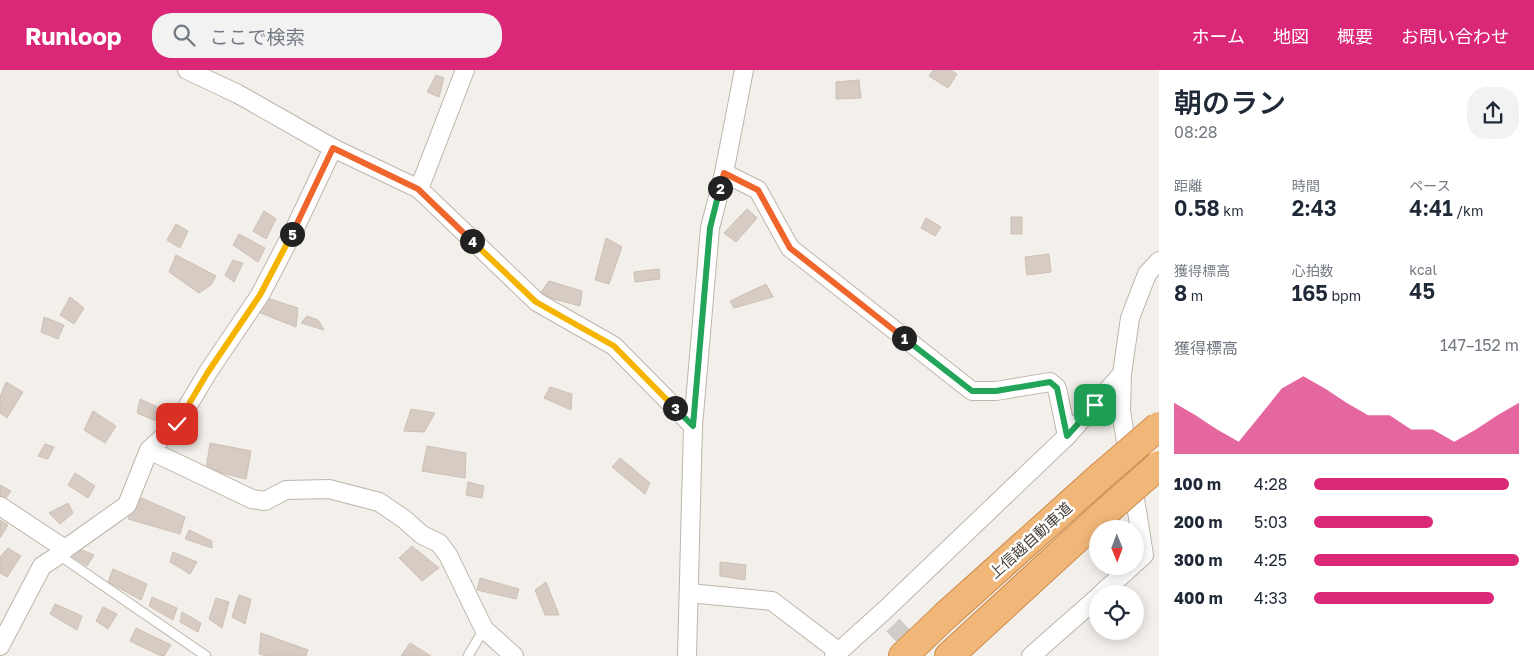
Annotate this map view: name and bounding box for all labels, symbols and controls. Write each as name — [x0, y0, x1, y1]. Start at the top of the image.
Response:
search box — [152, 13, 502, 58]
text: Runloop — [25, 21, 122, 50]
icon: search — [170, 21, 198, 49]
text: ここで検索 — [210, 25, 305, 48]
text: ホーム — [1192, 25, 1245, 47]
text: 地図 — [1273, 25, 1309, 47]
text: 概要 — [1337, 25, 1373, 47]
text: お問い合わせ — [1401, 25, 1509, 47]
text: 朝のラン — [1174, 86, 1286, 119]
button: share — [1467, 87, 1519, 139]
text: 08:28 — [1174, 122, 1218, 142]
pin: 2 — [708, 176, 732, 200]
text: 距離 — [1174, 177, 1202, 194]
text: 時間 — [1292, 177, 1320, 194]
text: ペース — [1409, 177, 1451, 194]
text: 2 — [716, 180, 725, 197]
text: 0.58 — [1174, 195, 1220, 221]
text: 2:43 — [1292, 195, 1337, 221]
text: 4:41 — [1409, 195, 1453, 221]
text: km — [1220, 202, 1244, 219]
text: /km — [1453, 202, 1483, 219]
pin: 5 — [280, 222, 304, 246]
text: 5 — [288, 226, 297, 243]
pin: 4 — [460, 228, 484, 254]
text: 4 — [468, 233, 477, 250]
text: kcal — [1409, 261, 1437, 278]
text: 獲得標高 — [1174, 262, 1230, 279]
text: 心拍数 — [1292, 262, 1334, 279]
text: 45 — [1409, 278, 1435, 304]
text: 8 — [1174, 280, 1187, 306]
text: 165 — [1292, 280, 1328, 306]
text: m — [1187, 287, 1203, 304]
text: bpm — [1328, 287, 1361, 304]
pin: 1 — [892, 326, 916, 350]
text: 1 — [901, 330, 908, 347]
text: 147–152 m — [1440, 335, 1519, 355]
text: 獲得標高 — [1174, 338, 1238, 358]
pin — [1074, 384, 1116, 426]
icon: arrive — [1081, 391, 1109, 419]
pin: 3 — [662, 396, 688, 420]
text: 3 — [671, 400, 680, 417]
pin — [156, 403, 198, 445]
icon: check — [163, 410, 191, 438]
text: 100 m — [1174, 474, 1221, 494]
text: 4:28 — [1254, 474, 1288, 494]
street label: 上信越自動車道 — [985, 498, 1075, 582]
text: 200 m — [1174, 512, 1223, 532]
text: 5:03 — [1254, 512, 1287, 532]
north arrow — [1089, 520, 1144, 575]
map controls — [1089, 520, 1144, 640]
text: 300 m — [1174, 550, 1223, 570]
text: 4:25 — [1254, 550, 1287, 570]
button: locate — [1089, 585, 1144, 640]
text: 400 m — [1174, 588, 1223, 608]
text: 4:33 — [1254, 588, 1287, 608]

